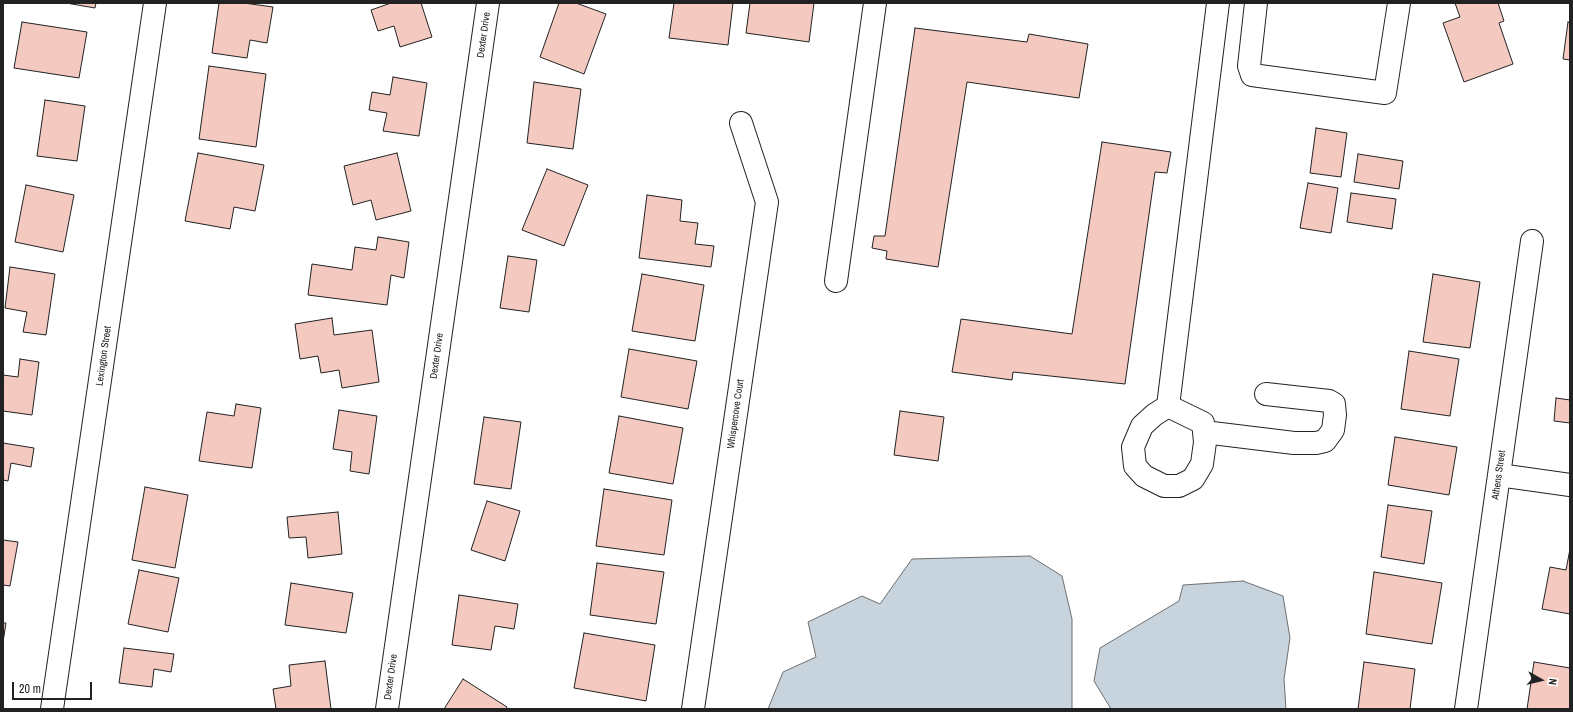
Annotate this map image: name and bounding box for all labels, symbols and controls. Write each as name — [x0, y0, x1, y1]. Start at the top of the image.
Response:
street label: Dexter Drive — [475, 11, 493, 59]
street label: Lexington Street — [94, 325, 114, 387]
street label: Dexter Drive — [428, 332, 446, 380]
street label: Whispercove Court — [725, 378, 747, 450]
street label: Athens Street — [1490, 450, 1508, 500]
street label: Dexter Drive — [382, 653, 400, 701]
north arrow — [1521, 660, 1561, 700]
scale bar — [14, 674, 94, 700]
text: N — [1545, 677, 1560, 686]
text: 20 m — [19, 681, 41, 697]

